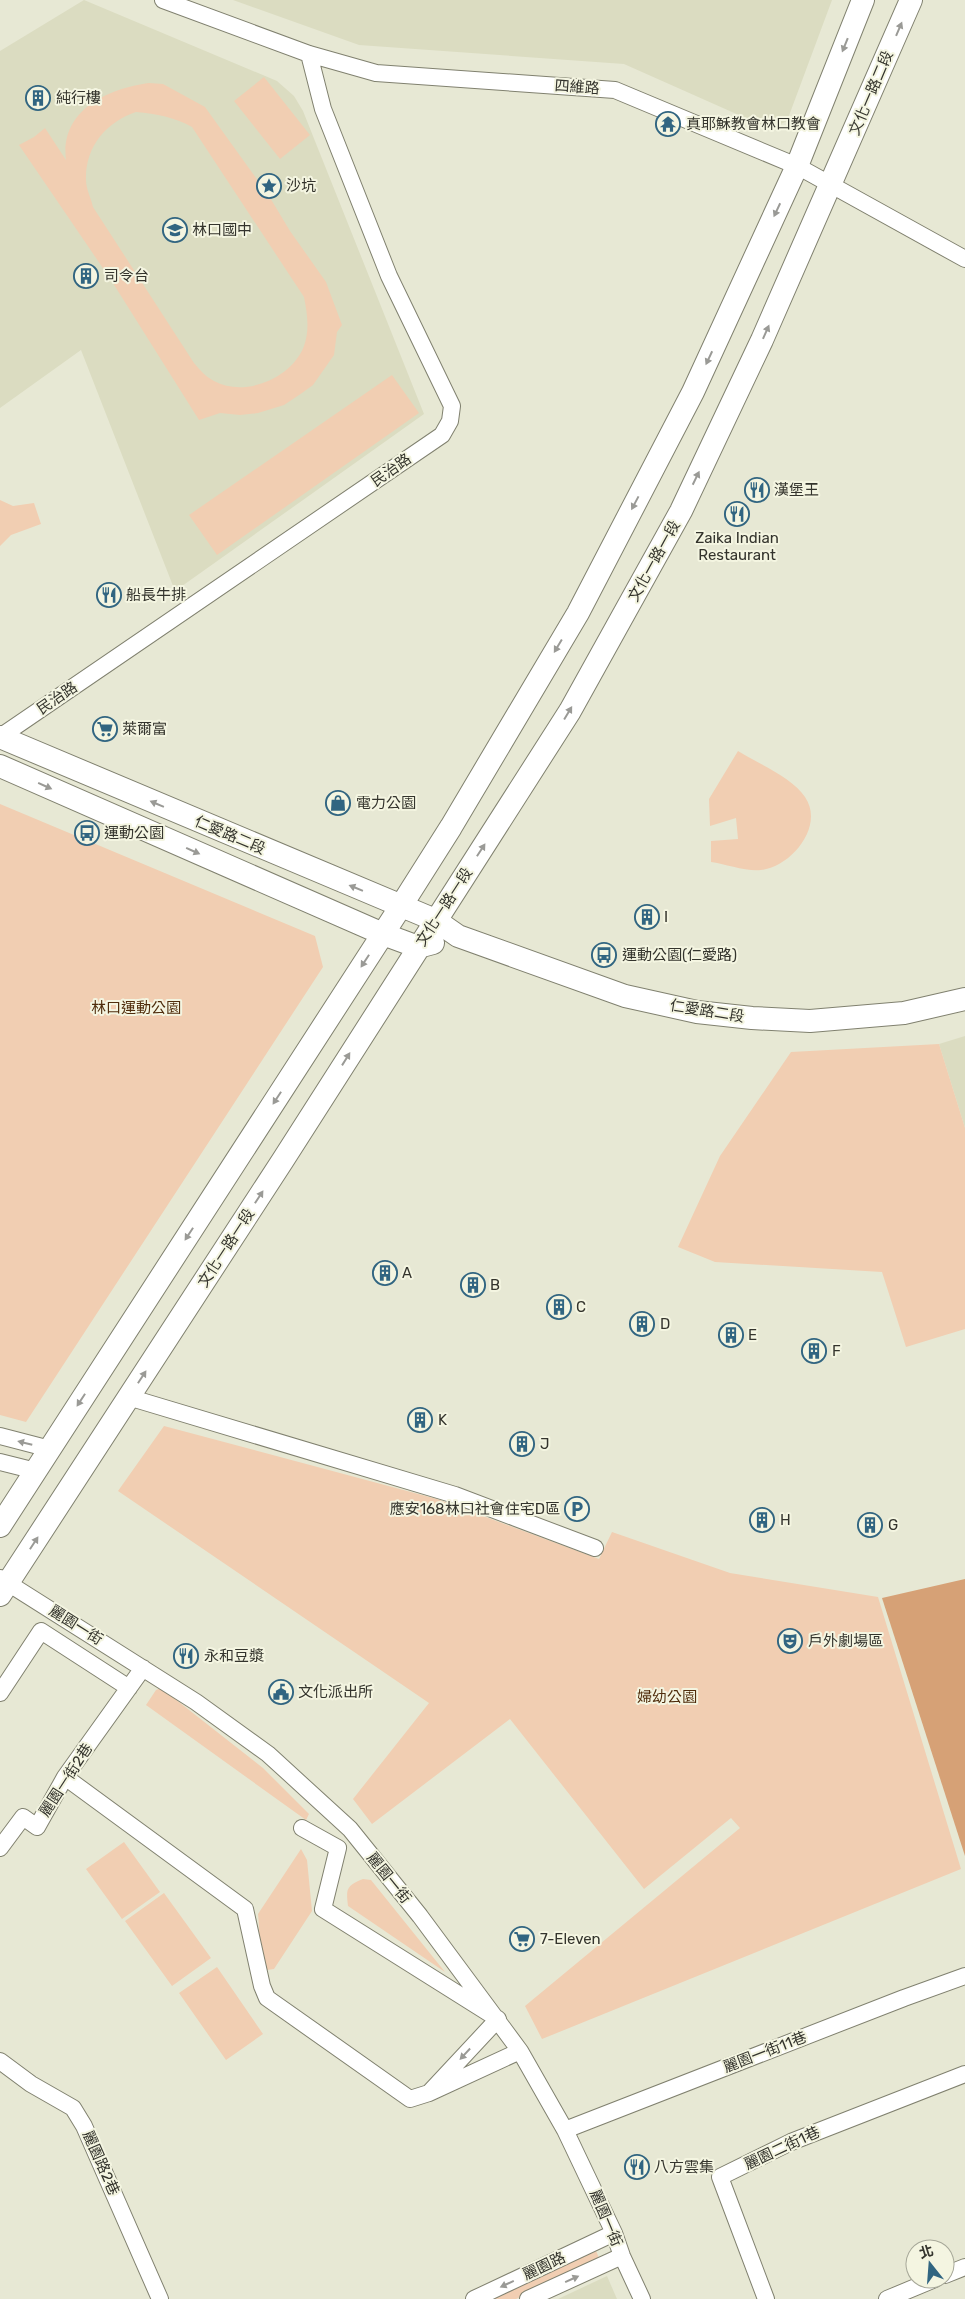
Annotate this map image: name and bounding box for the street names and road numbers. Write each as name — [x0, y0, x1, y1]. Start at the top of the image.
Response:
street label: 文化一路二段 — [845, 48, 897, 138]
street label: 四維路 — [554, 76, 600, 98]
street label: 民治路 — [367, 450, 415, 490]
street label: 文化一路一段 — [624, 517, 684, 605]
street label: 民治路 — [33, 678, 81, 718]
street label: 仁愛路二段 — [192, 812, 268, 858]
street label: 文化一路一段 — [412, 864, 476, 950]
street label: 仁愛路二段 — [669, 996, 745, 1026]
street label: 文化一路一段 — [194, 1205, 258, 1291]
street label: 麗園一街 — [46, 1601, 106, 1649]
street label: 麗園一街2巷 — [36, 1740, 96, 1820]
street label: 麗園一街 — [363, 1849, 415, 1907]
street label: 麗園一街11巷 — [721, 2028, 809, 2076]
street label: 麗園二街1巷 — [741, 2123, 823, 2173]
street label: 麗園路2巷 — [79, 2128, 123, 2198]
street label: 麗園一街 — [586, 2187, 626, 2249]
street label: 麗園路 — [520, 2248, 568, 2284]

